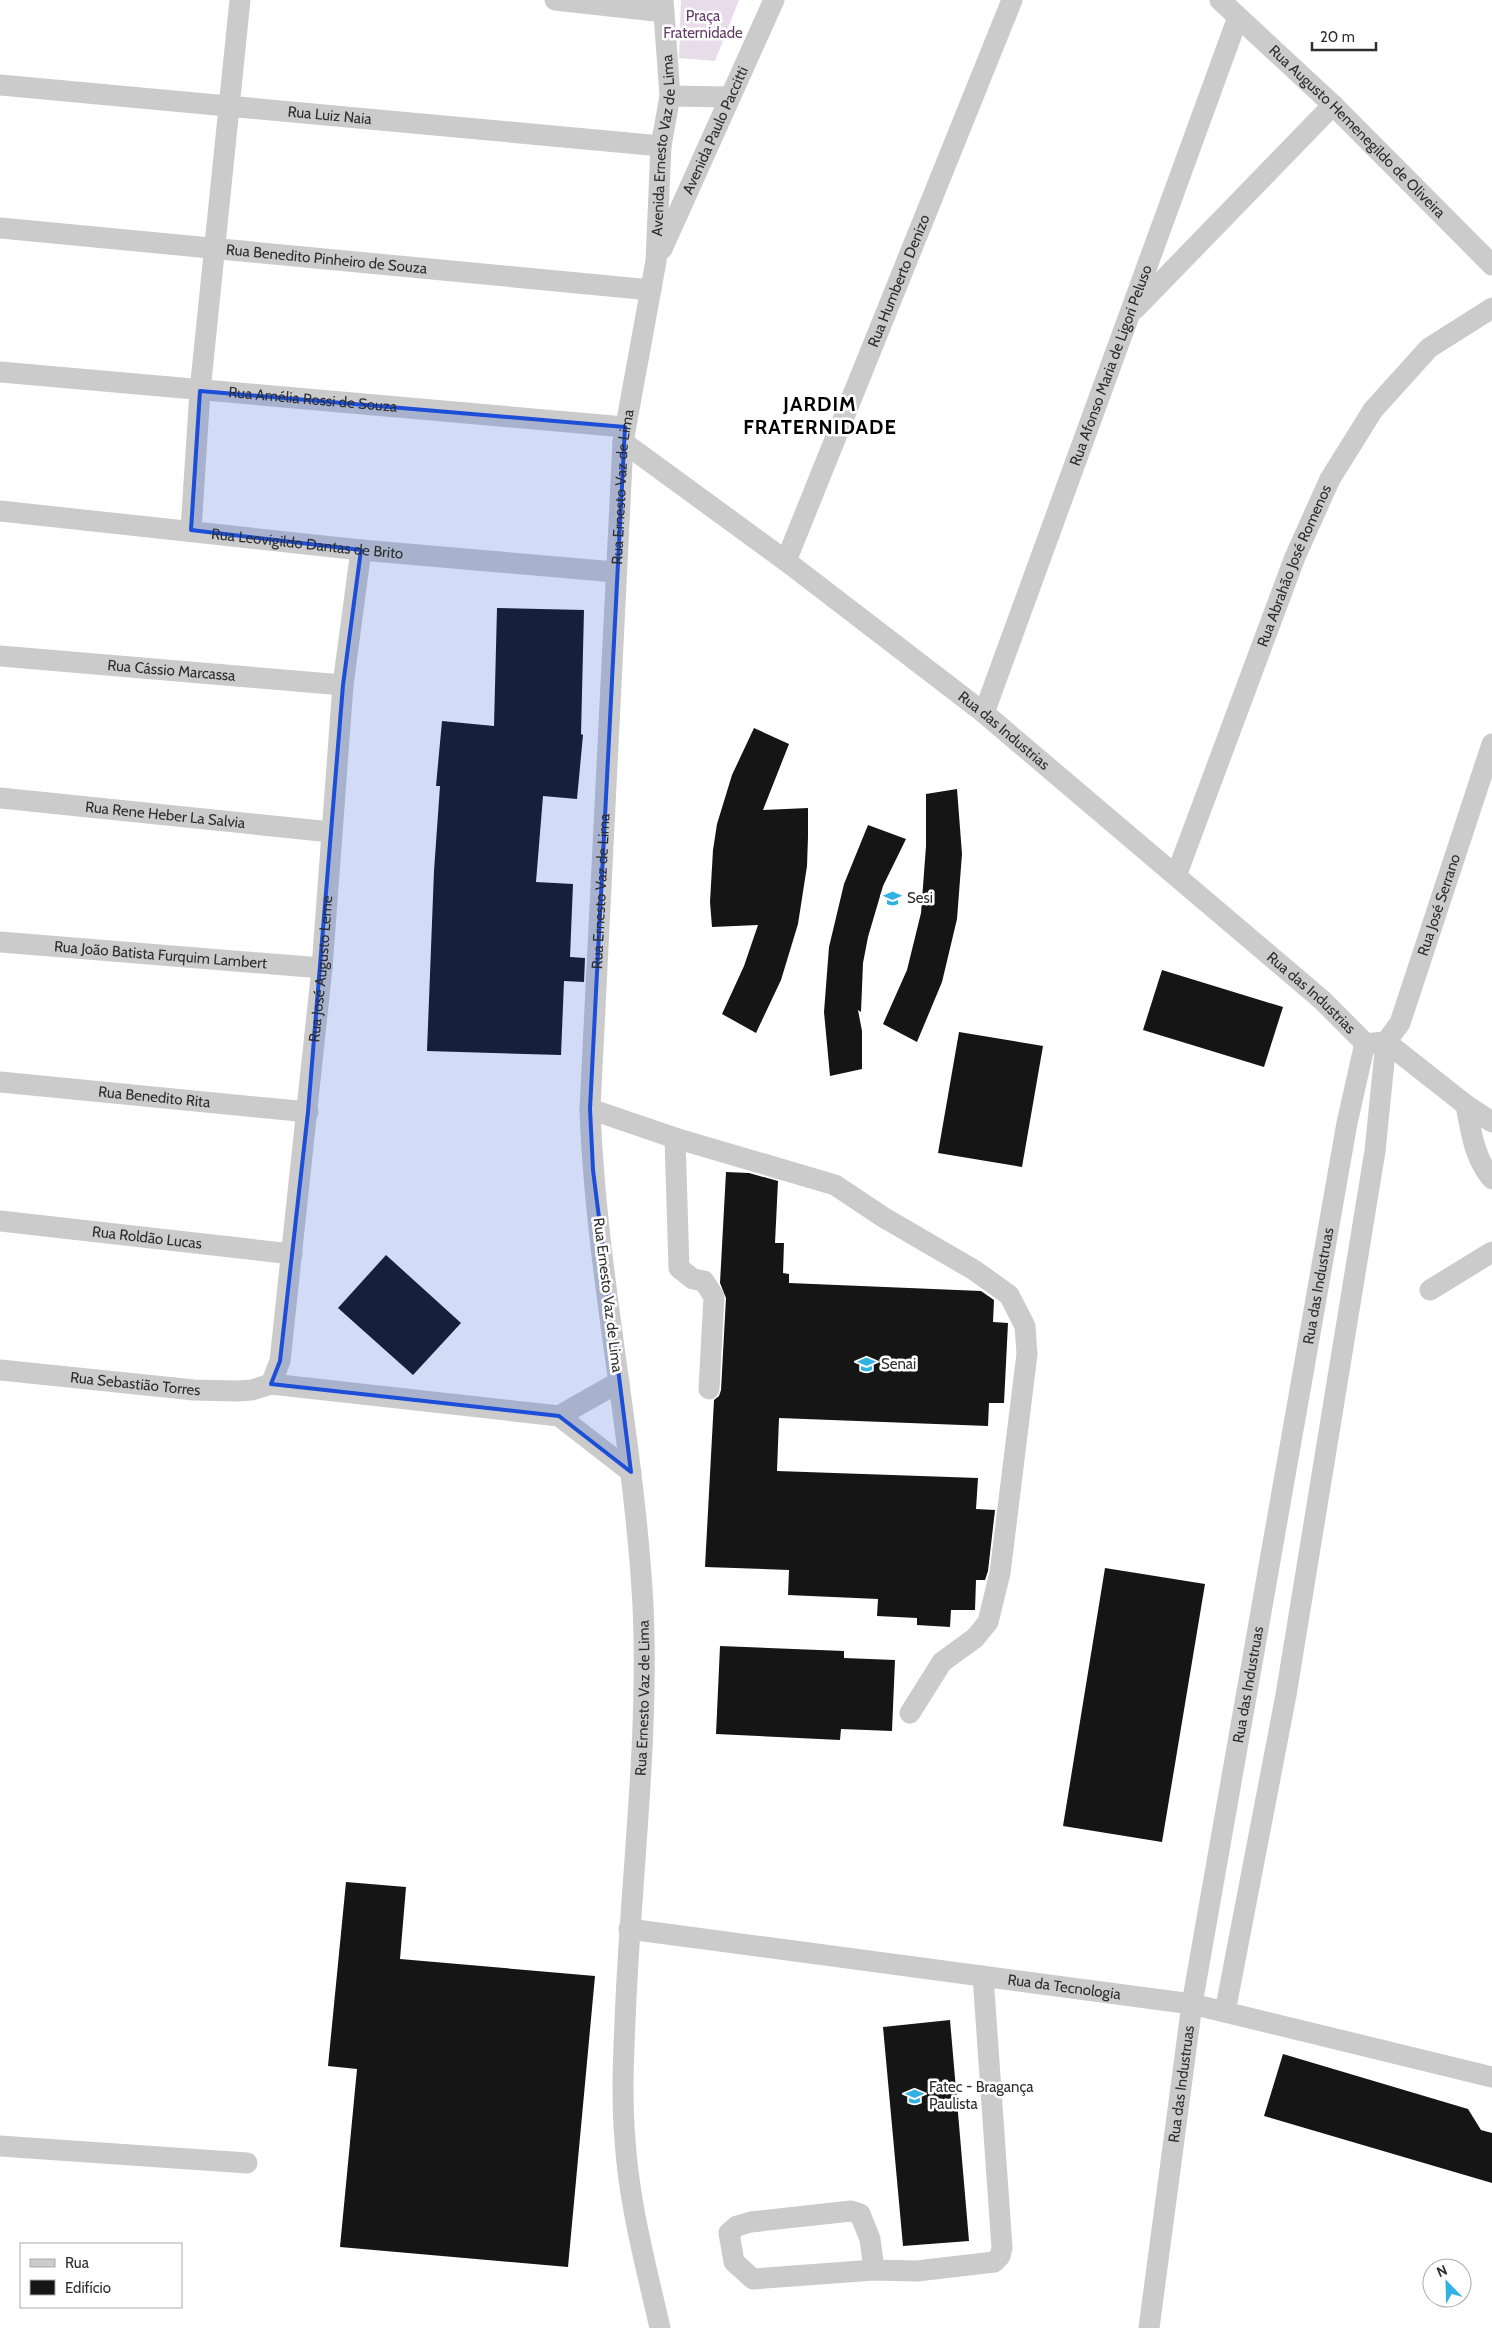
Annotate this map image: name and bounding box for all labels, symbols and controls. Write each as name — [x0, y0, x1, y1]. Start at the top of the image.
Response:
park label: Praça Fraternidade — [663, 7, 743, 42]
scale bar — [1312, 20, 1376, 52]
text: 20 m — [1320, 28, 1355, 46]
street label: Rua Augusto Hemenegildo de Oliveira — [1265, 41, 1450, 222]
street label: Avenida Ernesto Vaz de Lima — [648, 53, 679, 237]
street label: Avenida Paulo Paccitti — [679, 64, 752, 197]
street label: Rua Luiz Naia — [287, 103, 373, 128]
street label: Rua Humberto Denizo — [864, 212, 934, 350]
street label: Rua Benedito Pinheiro de Souza — [225, 241, 429, 278]
street label: Rua Afonso Maria de Ligori Peluso — [1066, 262, 1156, 468]
street label: Rua Amélia Rossi de Souza — [228, 383, 399, 416]
district label: JARDIM FRATERNIDADE — [743, 392, 897, 439]
street label: Rua Ernesto Vaz de Lima — [608, 407, 638, 565]
street label: Rua Abrahão José Romenos — [1253, 482, 1335, 649]
street label: Rua Leovigildo Dantas de Brito — [210, 525, 404, 563]
street label: Rua Cássio Marcassa — [107, 656, 237, 685]
street label: Rua das Industrias — [955, 688, 1053, 774]
street label: Rua Rene Heber La Salvia — [84, 798, 247, 832]
street label: Rua Ernesto Vaz de Lima — [588, 812, 614, 970]
street label: Rua José Serrano — [1414, 852, 1464, 958]
school or university icon: Sesi — [883, 888, 903, 908]
place label: Sesi — [907, 889, 933, 907]
street label: Rua José Augusto Leme — [305, 894, 336, 1043]
street label: Rua João Batista Furquim Lambert — [53, 937, 268, 973]
street label: Rua das Industrias — [1263, 948, 1359, 1037]
street label: Rua Benedito Rita — [97, 1083, 212, 1112]
street label: Rua Ernesto Vaz de Lima — [590, 1217, 627, 1374]
street label: Rua Roldão Lucas — [91, 1222, 203, 1253]
street label: Rua das Industruas — [1299, 1226, 1337, 1346]
school or university icon: Senai — [857, 1354, 877, 1374]
place label: Senai — [881, 1355, 916, 1373]
street label: Rua Sebastião Torres — [69, 1368, 201, 1399]
street label: Rua Ernesto Vaz de Lima — [632, 1619, 653, 1776]
street label: Rua das Industruas — [1229, 1625, 1267, 1744]
street label: Rua da Tecnologia — [1006, 1971, 1123, 2004]
street label: Rua das Industruas — [1165, 2024, 1198, 2144]
place label: Fatec - Bragança Paulista — [929, 2078, 1034, 2113]
school or university icon: Fatec - Bragança Paulista — [905, 2086, 925, 2106]
legend — [20, 2243, 182, 2308]
text: Rua — [65, 2254, 90, 2272]
north arrow — [1422, 2258, 1472, 2308]
text: N — [1434, 2261, 1450, 2281]
text: Edifício — [65, 2279, 111, 2297]

